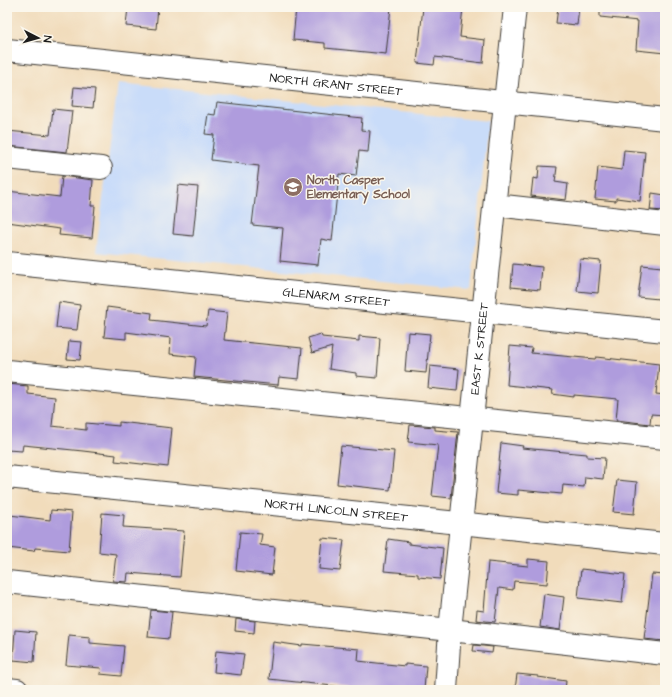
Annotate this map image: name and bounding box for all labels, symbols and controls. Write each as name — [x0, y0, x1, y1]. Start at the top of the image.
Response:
north arrow — [18, 18, 58, 58]
text: N — [40, 35, 55, 43]
street label: NORTH GRANT STREET — [269, 69, 404, 100]
place label: North Casper Elementary School — [307, 172, 410, 204]
school or university icon: North Casper Elementary School — [282, 176, 304, 198]
street label: GLENARM STREET — [282, 283, 391, 311]
street label: EAST K STREET — [466, 301, 493, 395]
street label: NORTH LINCOLN STREET — [264, 495, 409, 526]

